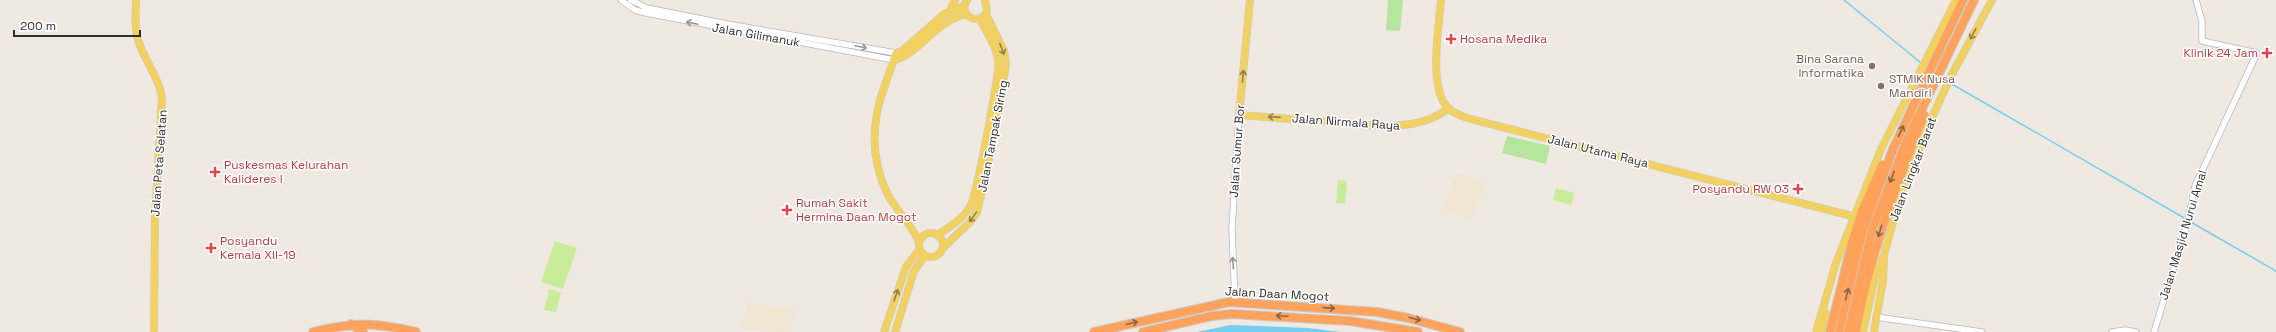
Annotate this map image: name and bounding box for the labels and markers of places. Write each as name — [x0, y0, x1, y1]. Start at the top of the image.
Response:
place label: Hosana Medika — [1460, 31, 1547, 47]
marker: Hosana Medika — [1445, 33, 1457, 45]
place label: Klinik 24 Jam — [2183, 45, 2258, 61]
marker: Klinik 24 Jam — [2261, 47, 2273, 59]
place label: Bina Sarana Informatika — [1796, 51, 1864, 81]
marker: Bina Sarana Informatika — [1867, 61, 1877, 71]
place label: STMIK Nusa Mandiri — [1889, 71, 1955, 101]
marker: STMIK Nusa Mandiri — [1876, 81, 1886, 91]
place label: Puskesmas Kelurahan Kalideres I — [224, 157, 348, 187]
marker: Puskesmas Kelurahan Kalideres I — [209, 166, 221, 178]
place label: Posyandu RW 03 — [1692, 181, 1789, 197]
marker: Posyandu RW 03 — [1792, 183, 1804, 195]
place label: Rumah Sakit Hermina Daan Mogot — [796, 195, 917, 225]
marker: Rumah Sakit Hermina Daan Mogot — [781, 204, 793, 216]
place label: Posyandu Kemala XII-19 — [220, 233, 296, 263]
marker: Posyandu Kemala XII-19 — [205, 242, 217, 254]

